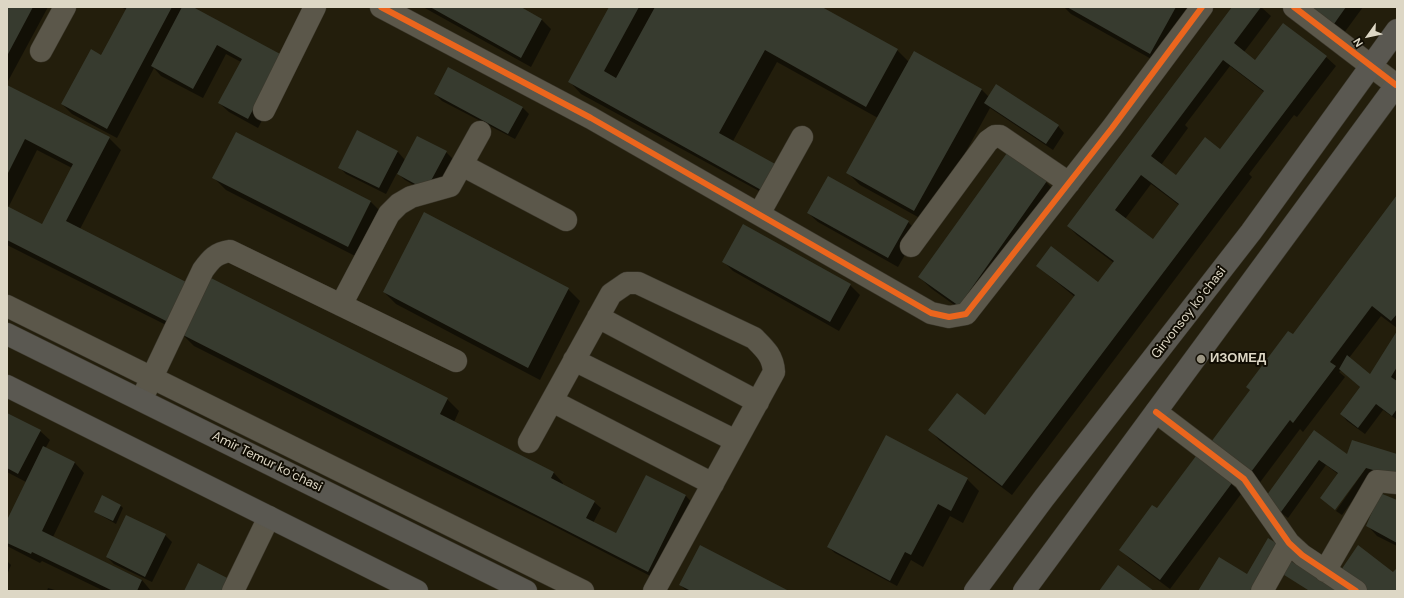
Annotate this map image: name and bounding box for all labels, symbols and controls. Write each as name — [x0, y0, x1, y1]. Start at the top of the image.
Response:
north arrow — [1348, 16, 1388, 56]
text: N — [1350, 35, 1366, 50]
street label: Girvonsoy koʻchasi — [1148, 264, 1230, 362]
place label: ИЗОМЕД — [1210, 351, 1266, 367]
marker: ИЗОМЕД — [1195, 353, 1207, 365]
street label: Amir Temur koʻchasi — [209, 429, 325, 495]

